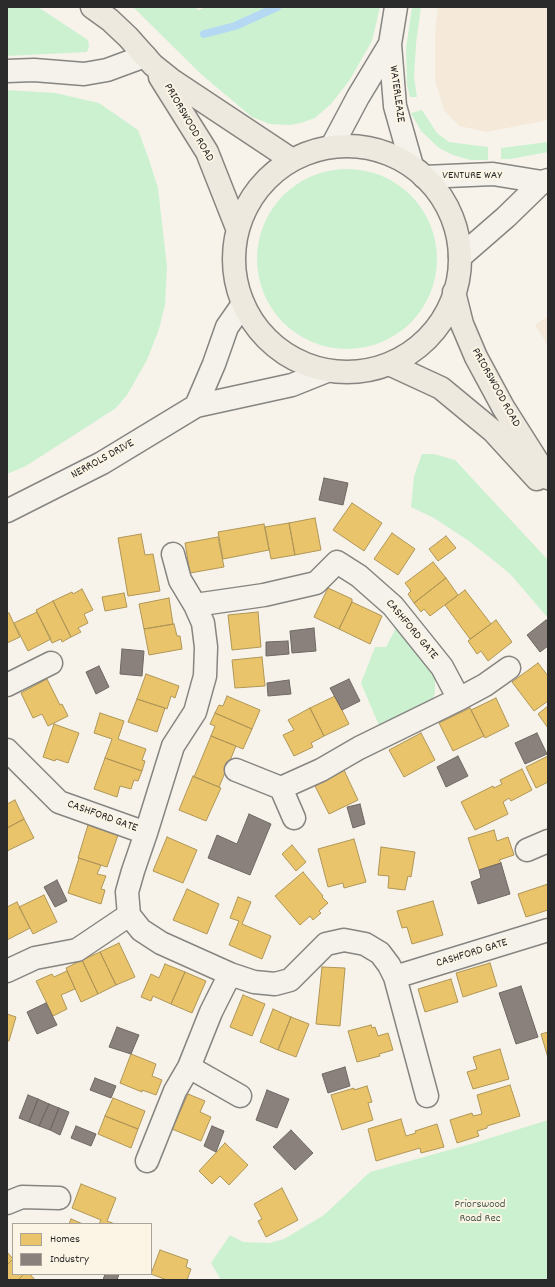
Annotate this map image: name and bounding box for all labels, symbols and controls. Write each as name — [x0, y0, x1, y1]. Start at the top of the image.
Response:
street label: WATERLEAZE — [385, 65, 407, 123]
street label: PRIORSWOOD ROAD — [160, 81, 216, 165]
street label: VENTURE WAY — [442, 169, 502, 183]
street label: PRIORSWOOD ROAD — [467, 346, 523, 430]
street label: NERROLS DRIVE — [69, 437, 137, 483]
street label: CASHFORD GATE — [382, 597, 440, 663]
street label: CASHFORD GATE — [65, 798, 139, 836]
street label: CASHFORD GATE — [435, 936, 509, 972]
park label: Priorswood Road Rec — [455, 1198, 505, 1226]
legend — [12, 1223, 152, 1275]
text: Homes — [50, 1231, 80, 1248]
text: Industry — [50, 1251, 89, 1268]

